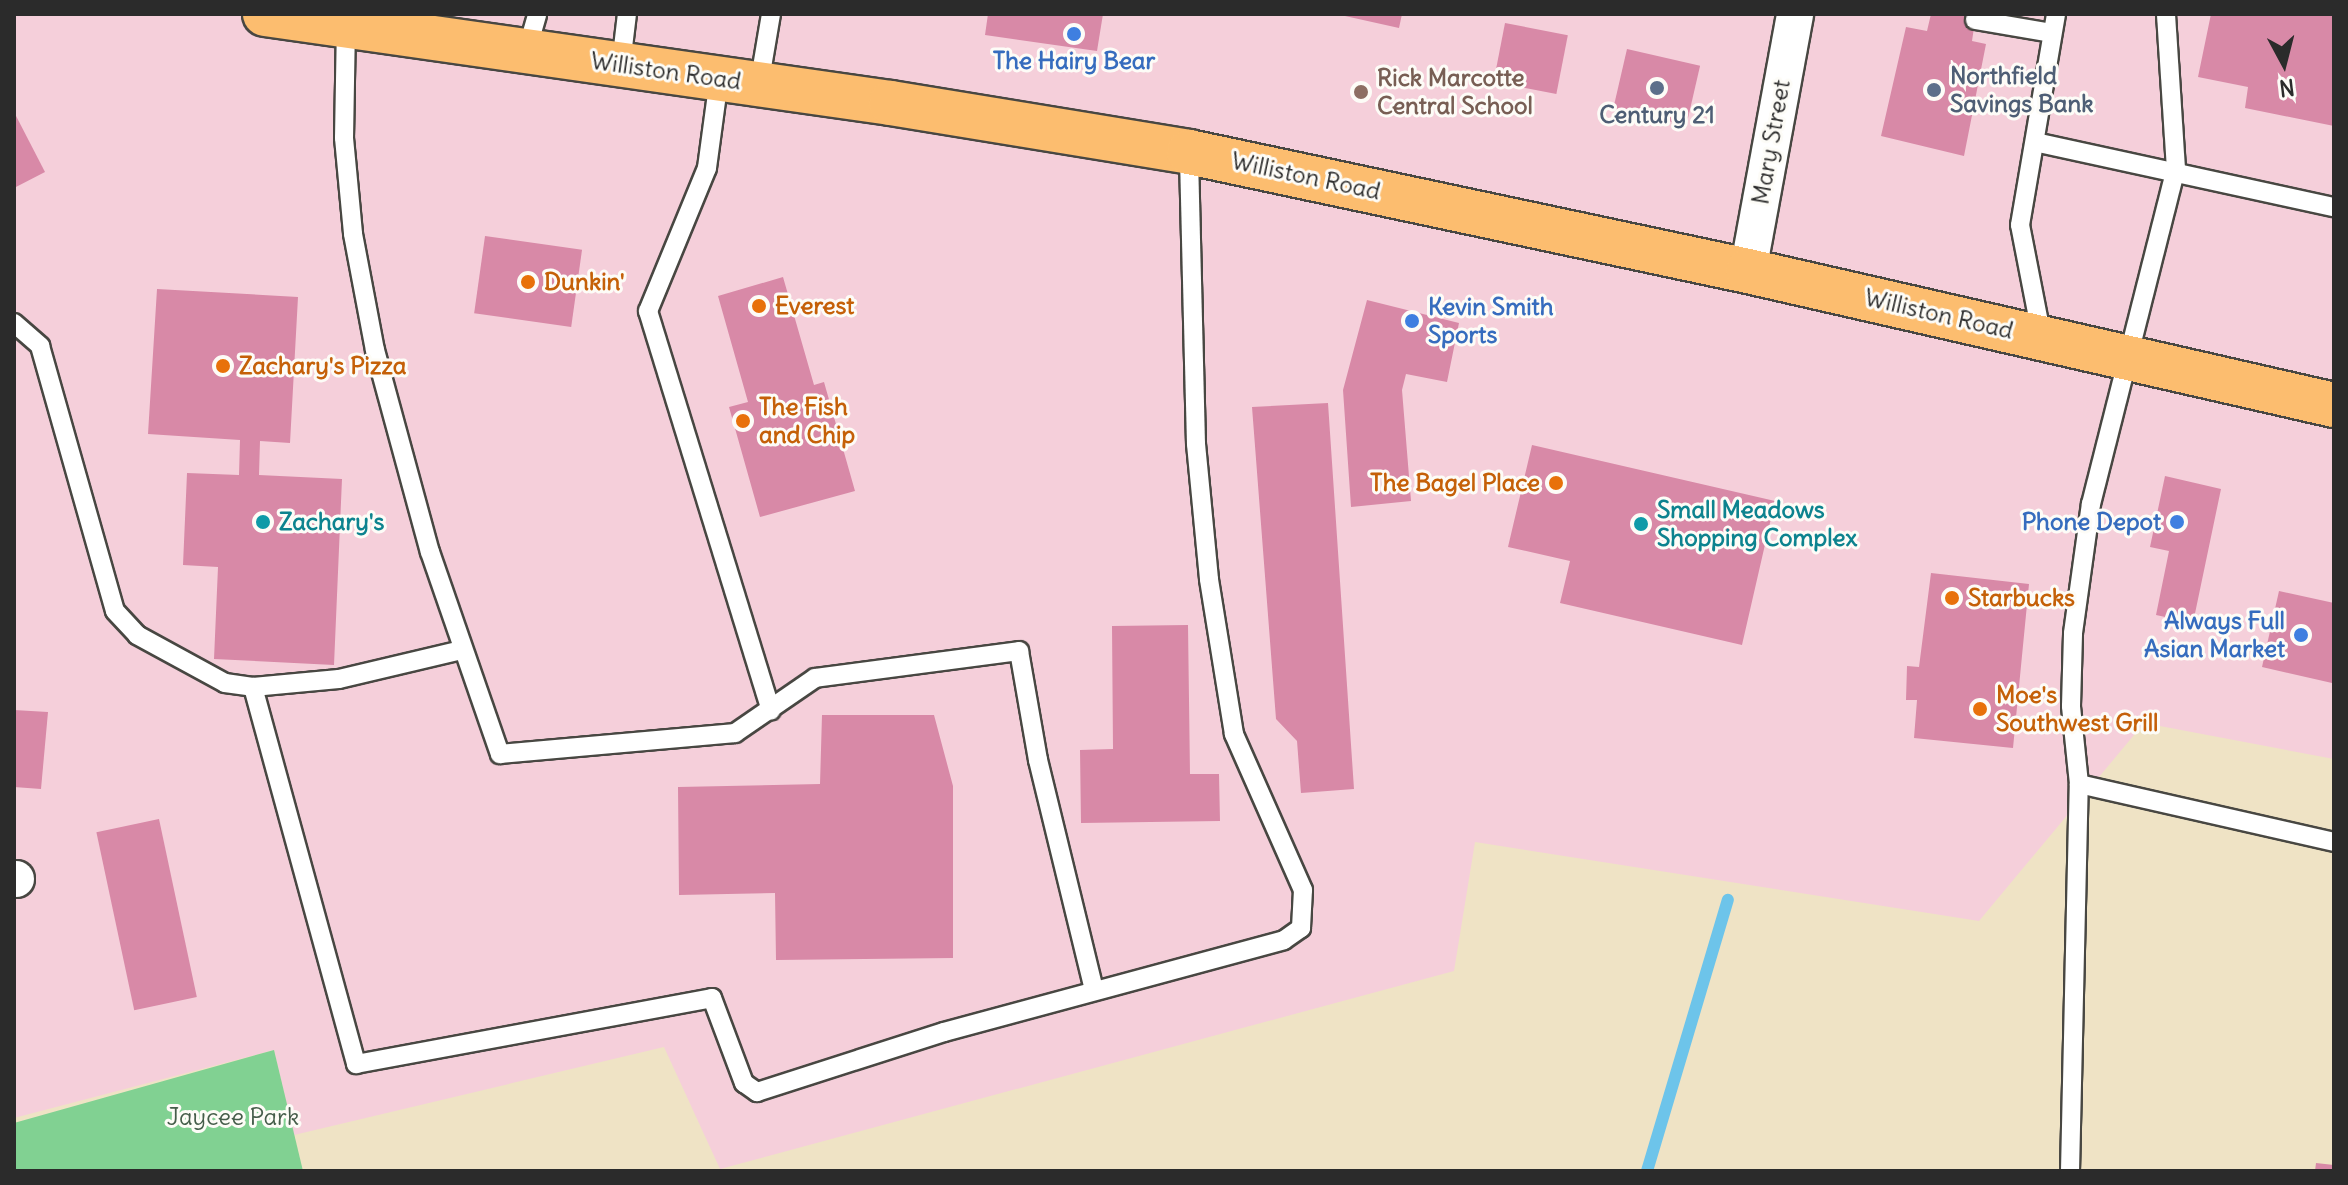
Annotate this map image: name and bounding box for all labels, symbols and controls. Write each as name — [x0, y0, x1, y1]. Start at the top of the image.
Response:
north arrow — [2244, 24, 2324, 104]
marker: The Hairy Bear — [1065, 25, 1083, 43]
street label: Williston Road — [589, 46, 743, 96]
place label: The Hairy Bear — [993, 47, 1155, 75]
place label: Northfield Savings Bank — [1950, 62, 2094, 118]
place label: Rick Marcotte Central School — [1377, 64, 1533, 120]
text: N — [2278, 73, 2296, 103]
street label: Mary Street — [1746, 77, 1796, 207]
marker: Century 21 — [1648, 79, 1666, 97]
marker: Northfield Savings Bank — [1925, 81, 1943, 99]
marker: Rick Marcotte Central School — [1352, 83, 1370, 101]
place label: Century 21 — [1599, 101, 1715, 129]
street label: Williston Road — [1229, 146, 1383, 206]
place label: Dunkin' — [544, 268, 625, 296]
marker: Dunkin' — [519, 273, 537, 291]
street label: Williston Road — [1862, 283, 2016, 345]
place label: Everest — [775, 292, 854, 320]
place label: Kevin Smith Sports — [1428, 293, 1553, 349]
marker: Everest — [750, 297, 768, 315]
marker: Kevin Smith Sports — [1403, 312, 1421, 330]
place label: Zachary's Pizza — [239, 352, 406, 380]
marker: Zachary's Pizza — [214, 357, 232, 375]
place label: The Fish and Chip — [759, 393, 855, 449]
marker: The Fish and Chip — [734, 412, 752, 430]
place label: The Bagel Place — [1370, 469, 1540, 497]
marker: The Bagel Place — [1547, 474, 1565, 492]
place label: Small Meadows Shopping Complex — [1657, 496, 1857, 552]
place label: Zachary's — [279, 508, 384, 536]
place label: Phone Depot — [2022, 508, 2161, 536]
marker: Zachary's — [254, 513, 272, 531]
marker: Phone Depot — [2168, 513, 2186, 531]
marker: Small Meadows Shopping Complex — [1632, 515, 1650, 533]
place label: Starbucks — [1968, 584, 2075, 612]
marker: Starbucks — [1943, 589, 1961, 607]
place label: Always Full Asian Market — [2144, 607, 2285, 663]
marker: Always Full Asian Market — [2292, 626, 2310, 644]
place label: Moe's Southwest Grill — [1996, 681, 2158, 737]
marker: Moe's Southwest Grill — [1971, 700, 1989, 718]
park label: Jaycee Park — [167, 1103, 299, 1131]

